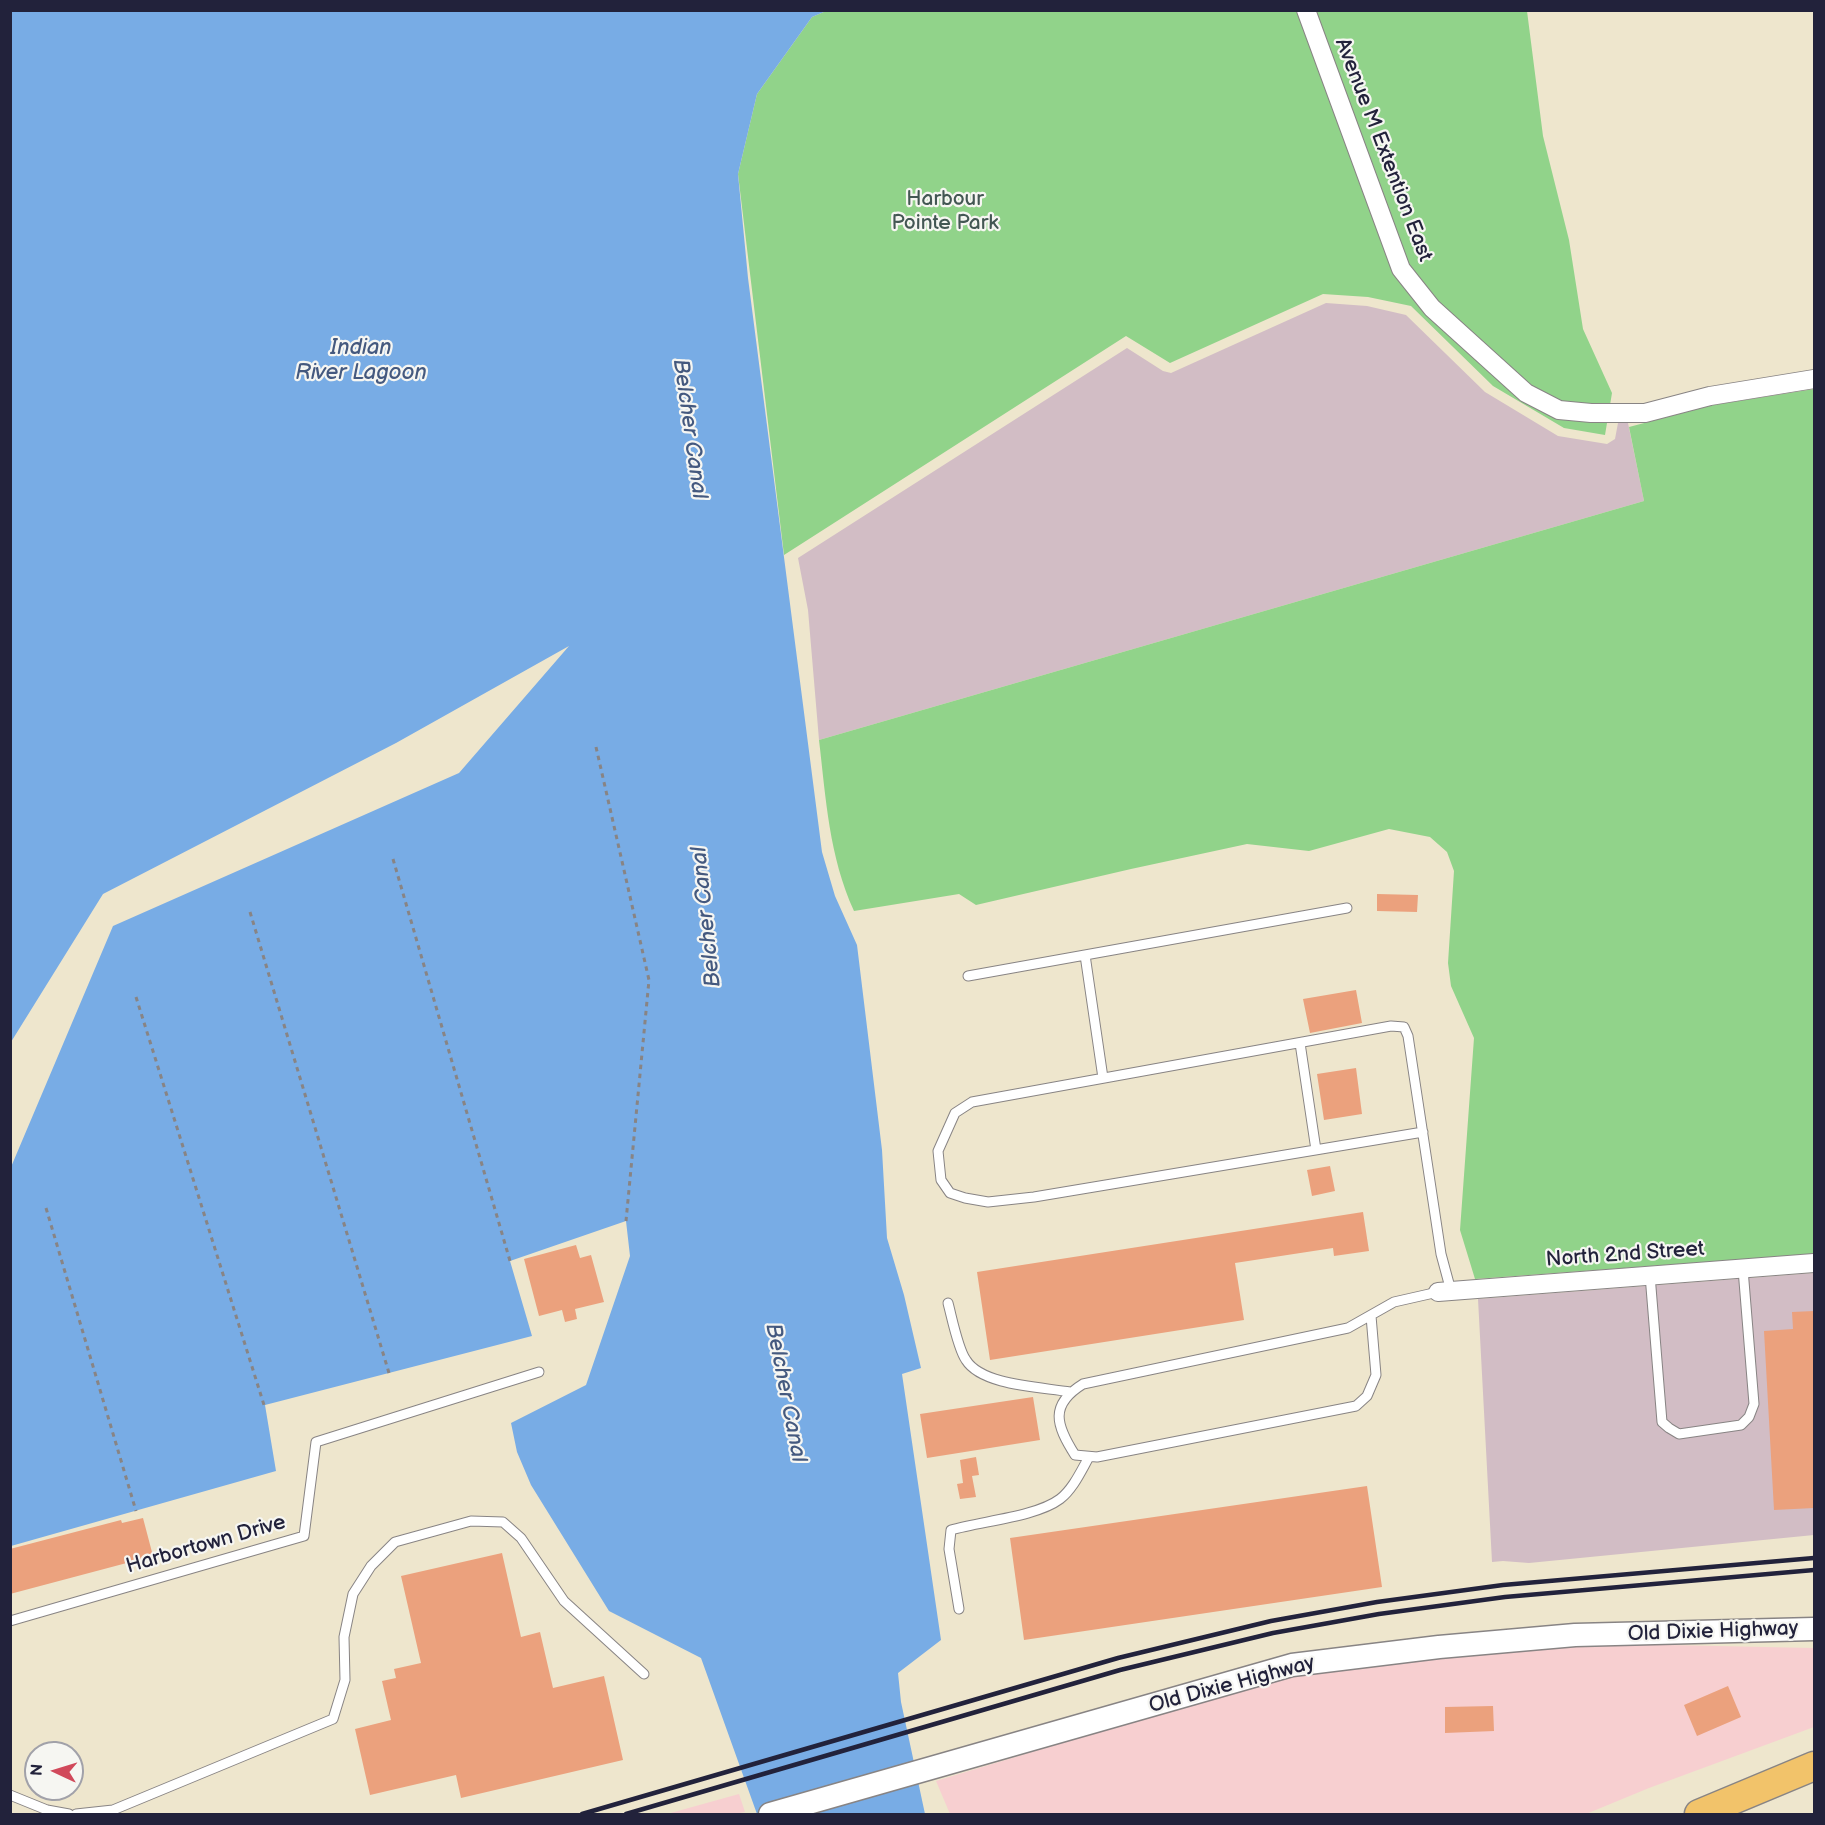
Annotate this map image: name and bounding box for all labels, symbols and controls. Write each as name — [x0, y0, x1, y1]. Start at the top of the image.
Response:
street label: Avenue M Extention East — [1329, 35, 1437, 265]
park label: Harbour Pointe Park — [891, 187, 999, 237]
water label: Indian River Lagoon — [295, 335, 427, 386]
water label: Belcher Canal — [666, 357, 712, 501]
water label: Belcher Canal — [686, 845, 728, 989]
street label: North 2nd Street — [1545, 1237, 1705, 1273]
water label: Belcher Canal — [759, 1321, 811, 1465]
street label: Harbortown Drive — [123, 1510, 289, 1580]
street label: Old Dixie Highway — [1627, 1616, 1799, 1648]
street label: Old Dixie Highway — [1146, 1651, 1318, 1719]
north arrow — [24, 1741, 84, 1801]
text: N — [28, 1763, 47, 1777]

